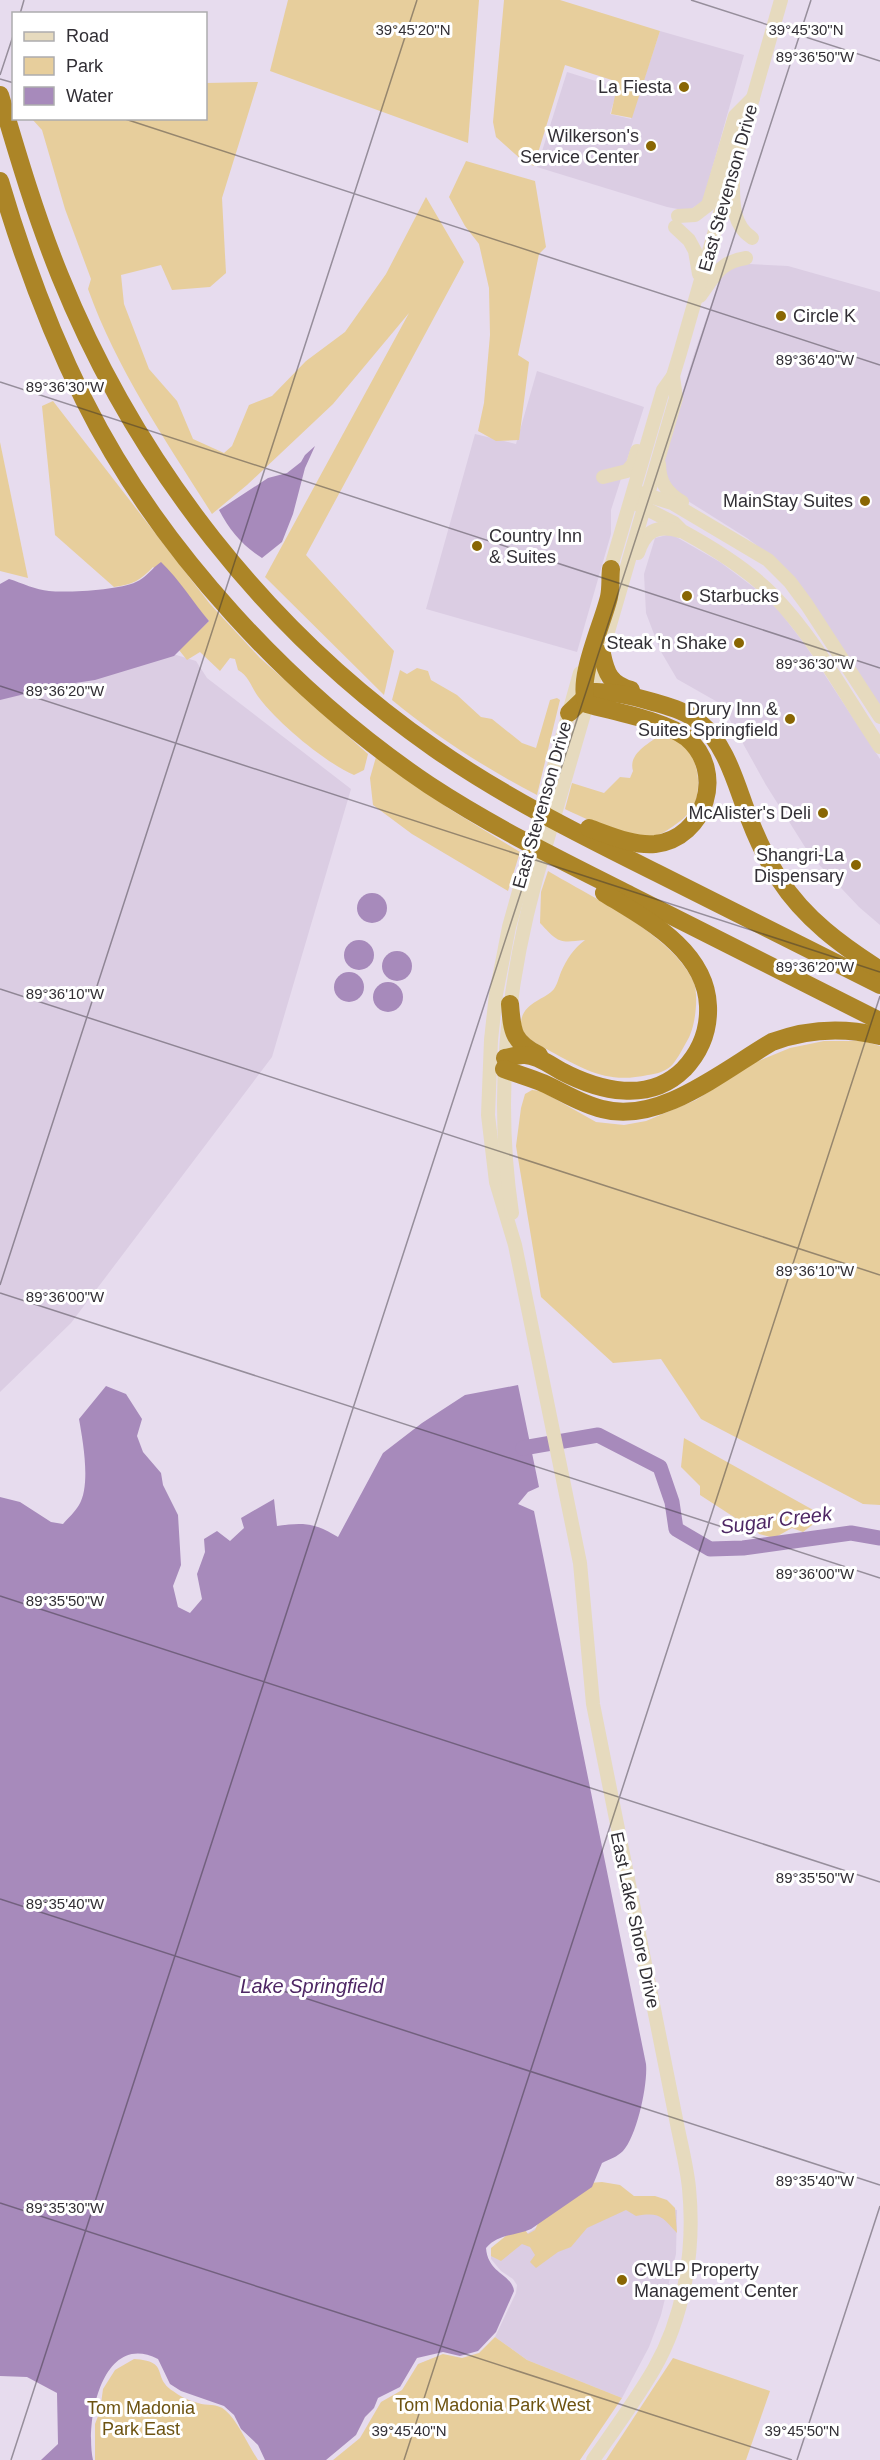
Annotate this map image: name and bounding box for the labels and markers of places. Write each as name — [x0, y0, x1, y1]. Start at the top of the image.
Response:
place label: La Fiesta — [598, 77, 673, 97]
marker: La Fiesta — [677, 80, 691, 94]
place label: Wilkerson's Service Center — [520, 126, 639, 167]
marker: Wilkerson's Service Center — [644, 139, 658, 153]
place label: Circle K — [793, 306, 856, 326]
marker: Circle K — [774, 309, 788, 323]
place label: MainStay Suites — [723, 491, 853, 511]
marker: MainStay Suites — [858, 494, 872, 508]
place label: Country Inn & Suites — [489, 526, 582, 567]
marker: Country Inn & Suites — [470, 539, 484, 553]
place label: Starbucks — [699, 586, 779, 606]
marker: Starbucks — [680, 589, 694, 603]
place label: Steak 'n Shake — [606, 633, 727, 653]
marker: Steak 'n Shake — [732, 636, 746, 650]
place label: Drury Inn & Suites Springfield — [638, 699, 778, 740]
marker: Drury Inn & Suites Springfield — [783, 712, 797, 726]
place label: McAlister's Deli — [689, 803, 811, 823]
marker: McAlister's Deli — [816, 806, 830, 820]
place label: Shangri-La Dispensary — [754, 845, 845, 886]
marker: Shangri-La Dispensary — [849, 858, 863, 872]
place label: CWLP Property Management Center — [634, 2260, 798, 2301]
marker: CWLP Property Management Center — [615, 2273, 629, 2287]

